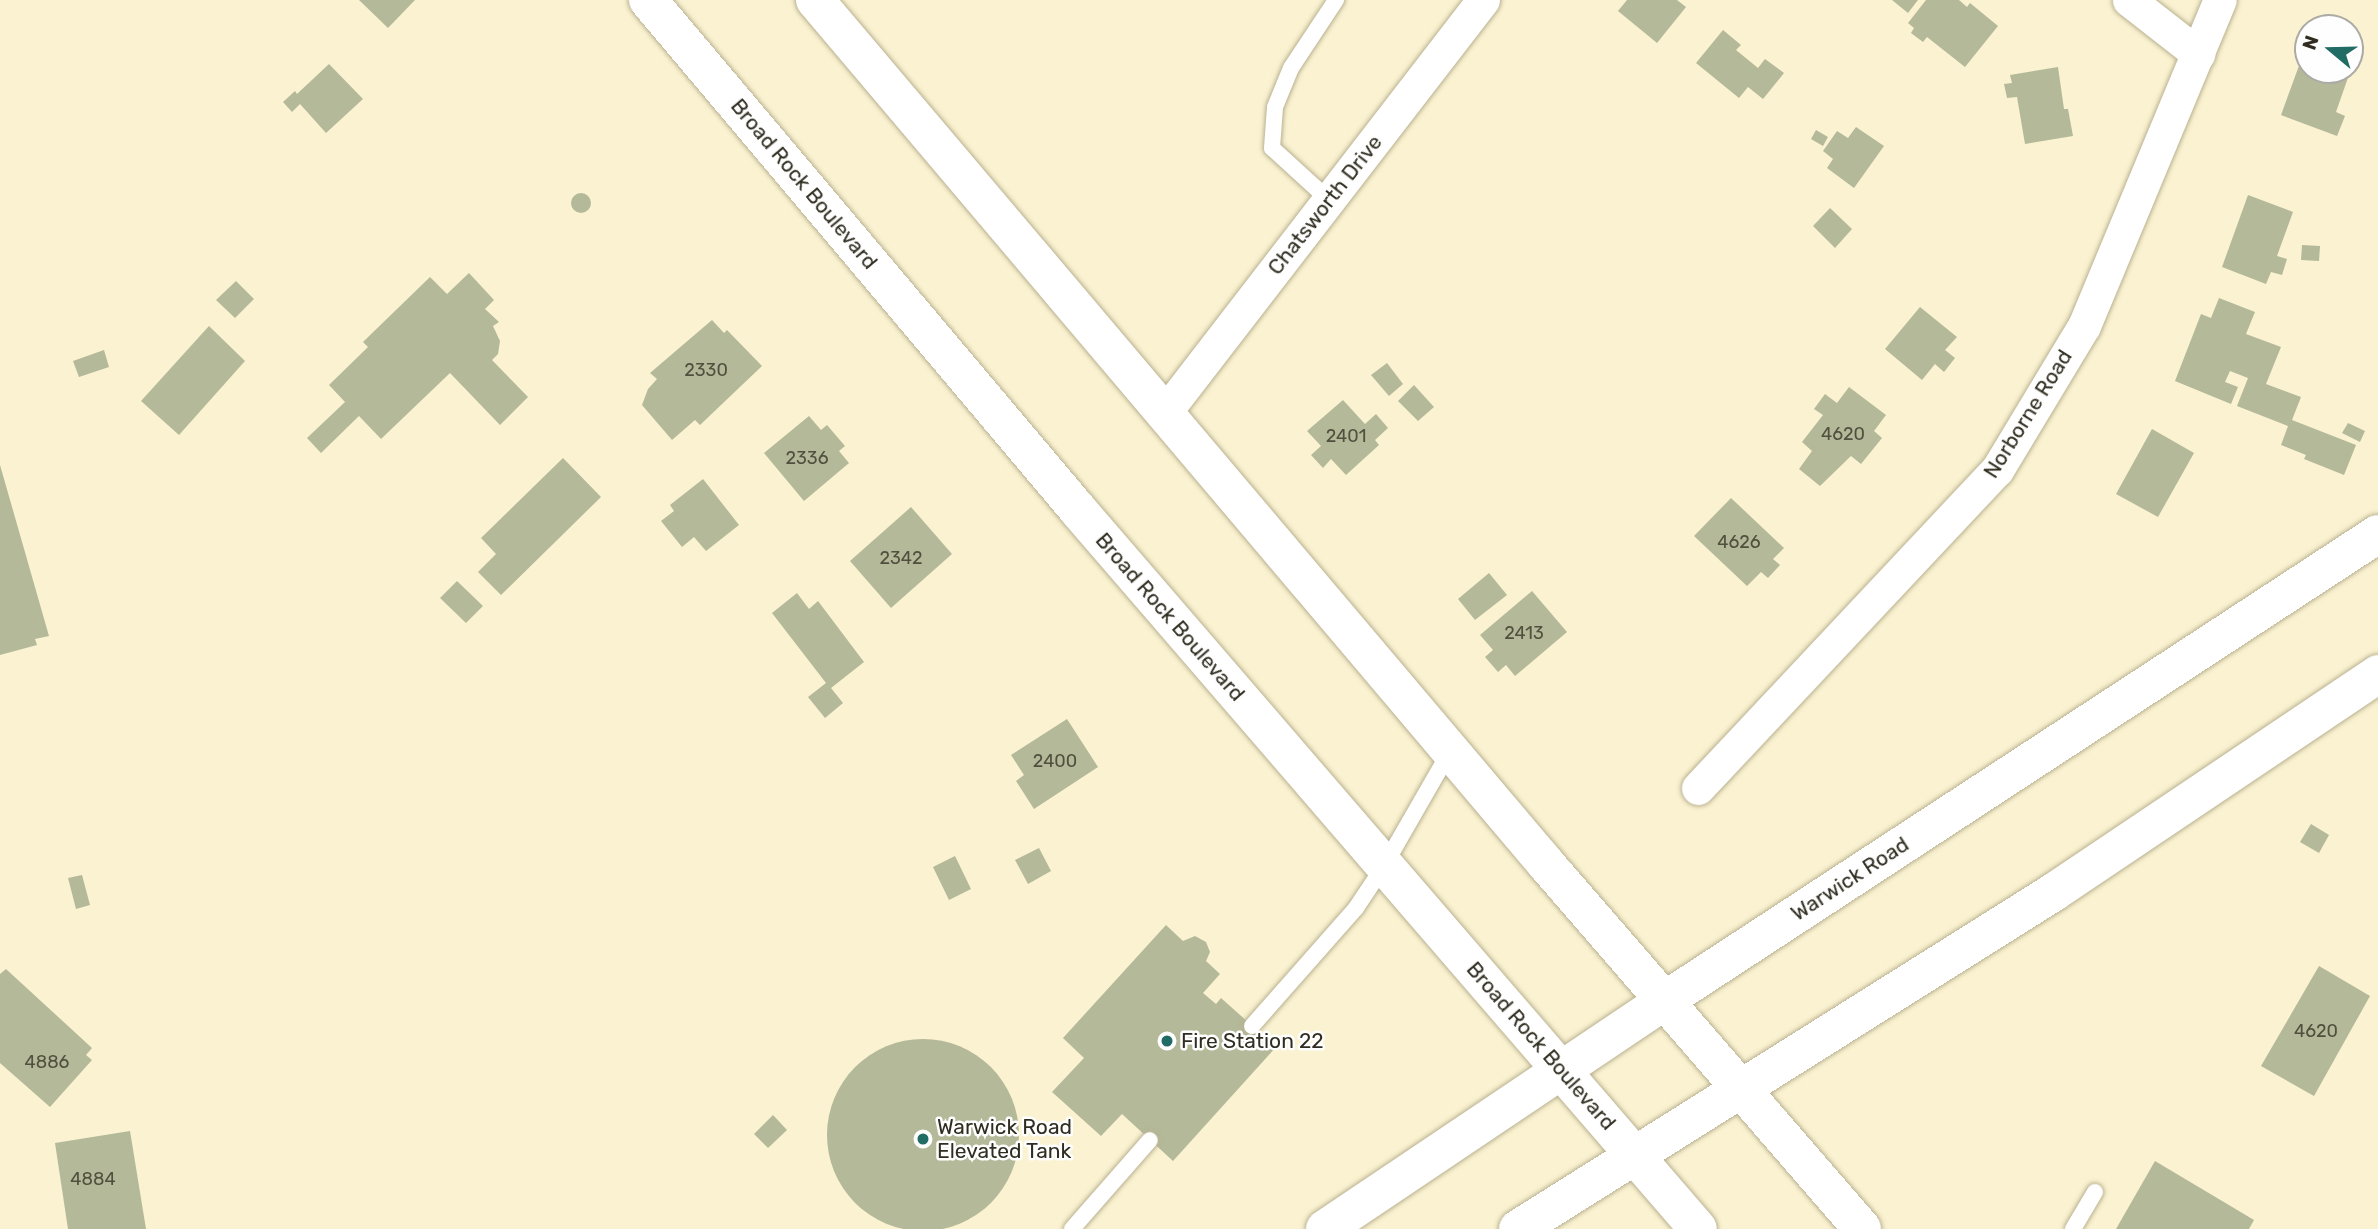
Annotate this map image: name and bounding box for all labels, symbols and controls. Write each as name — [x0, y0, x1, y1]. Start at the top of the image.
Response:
north arrow — [2294, 14, 2364, 84]
text: N — [2297, 32, 2324, 53]
street label: Broad Rock Boulevard — [725, 94, 883, 274]
street label: Chatsworth Drive — [1263, 130, 1387, 280]
street label: Norborne Road — [1978, 345, 2078, 483]
house number: 2330 — [684, 359, 728, 381]
house number: 4620 — [1821, 423, 1865, 445]
house number: 2401 — [1326, 425, 1366, 447]
house number: 2336 — [785, 447, 829, 469]
street label: Broad Rock Boulevard — [1090, 528, 1250, 706]
house number: 4626 — [1717, 531, 1761, 553]
house number: 2342 — [879, 547, 923, 569]
house number: 2413 — [1504, 622, 1544, 644]
house number: 2400 — [1033, 750, 1077, 772]
street label: Warwick Road — [1786, 832, 1914, 926]
street label: Broad Rock Boulevard — [1461, 957, 1621, 1135]
house number: 4620 — [2294, 1020, 2338, 1042]
place label: Fire Station 22 — [1181, 1028, 1324, 1054]
marker: Fire Station 22 — [1159, 1033, 1175, 1049]
house number: 4886 — [25, 1051, 69, 1073]
place label: Warwick Road Elevated Tank — [937, 1114, 1072, 1164]
marker: Warwick Road Elevated Tank — [915, 1131, 931, 1147]
house number: 4884 — [70, 1168, 116, 1190]

